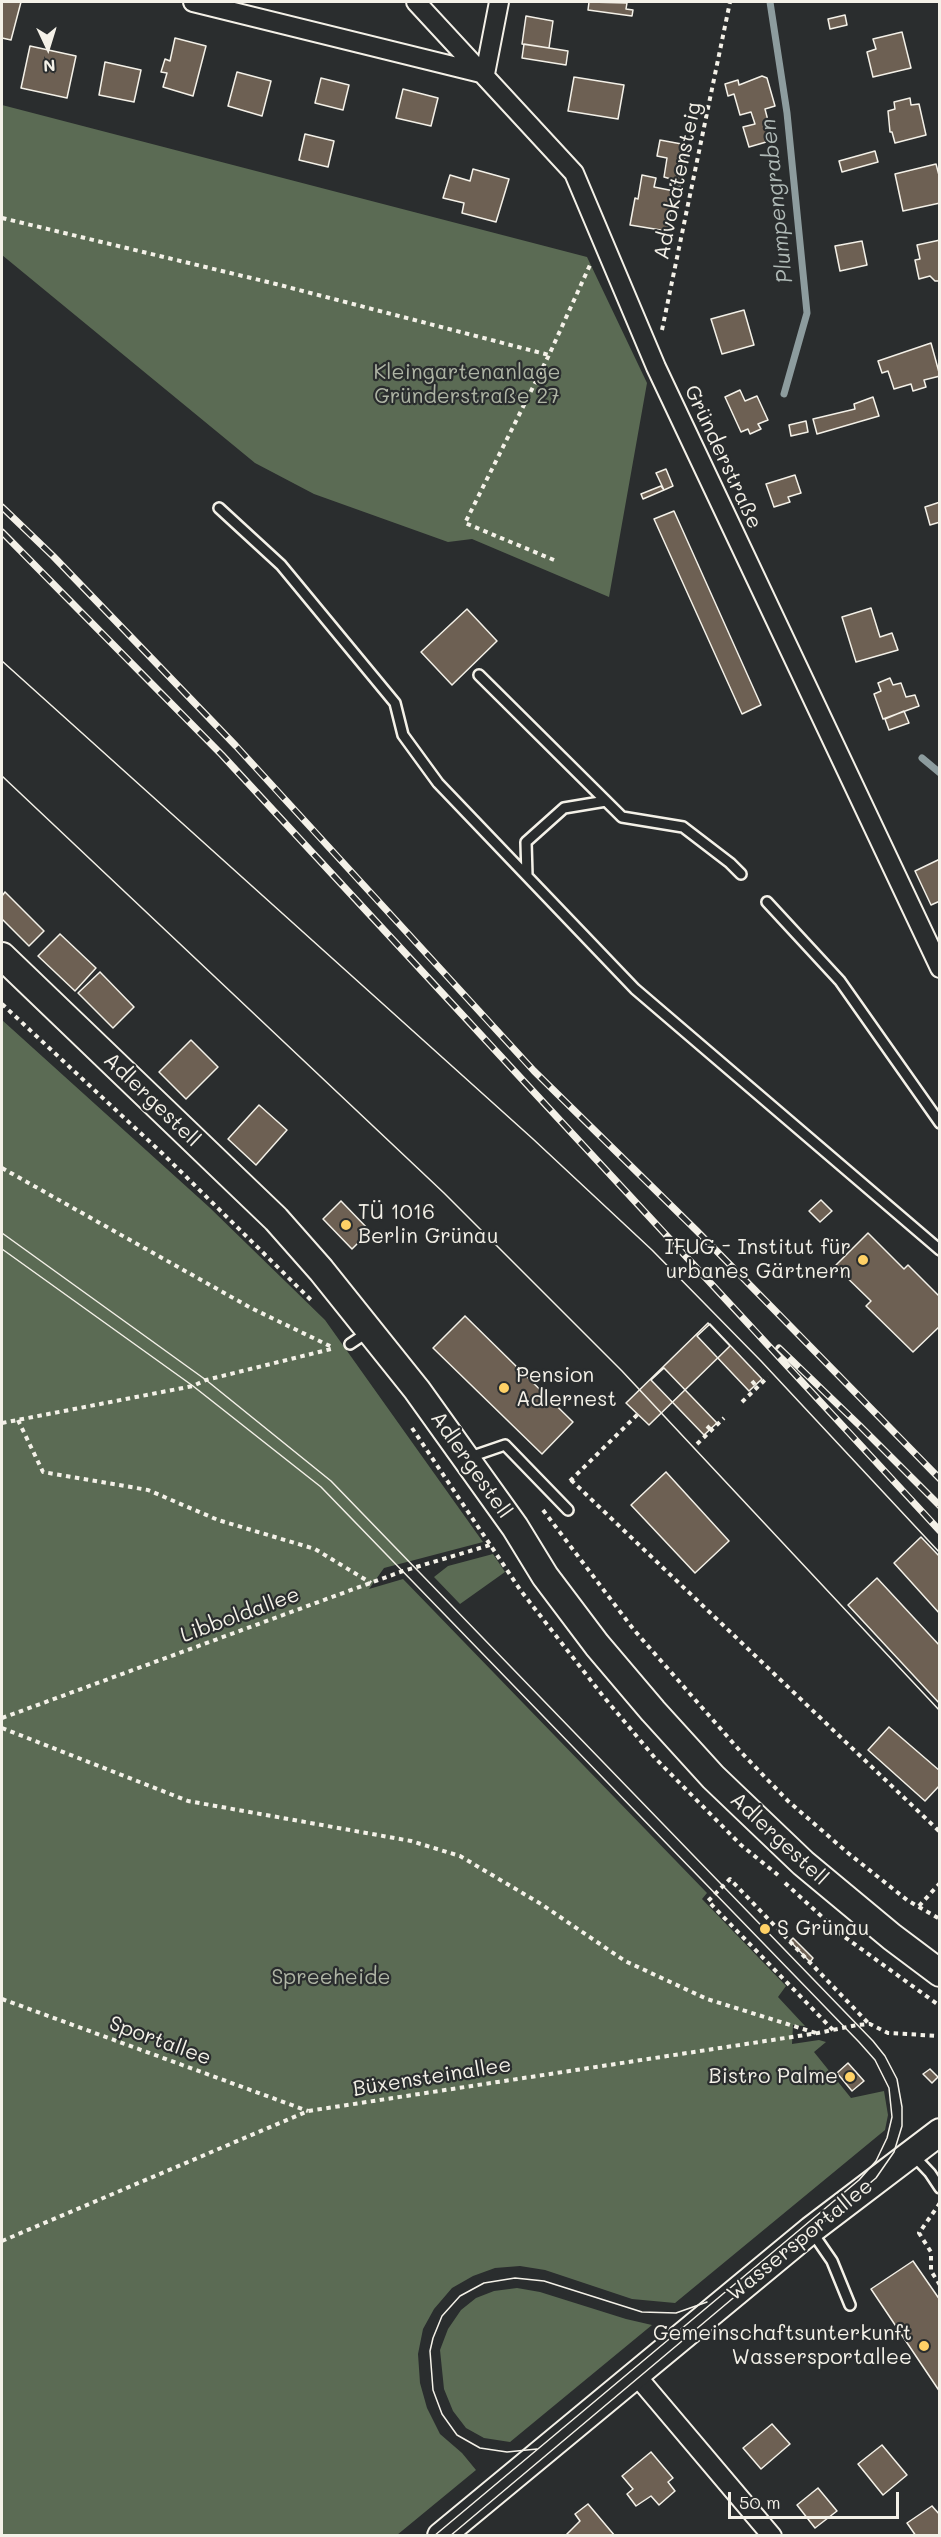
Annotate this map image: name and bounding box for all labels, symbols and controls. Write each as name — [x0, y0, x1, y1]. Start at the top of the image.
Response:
north arrow — [18, 18, 78, 78]
text: N — [42, 56, 56, 77]
street label: Advokatensteig — [649, 100, 707, 262]
water label: Plumpengraben — [755, 117, 799, 285]
park label: Kleingartenanlage Gründerstraße 27 — [373, 360, 561, 410]
street label: Gründerstraße — [679, 381, 767, 533]
street label: Adlergestell — [98, 1048, 206, 1152]
place label: TÜ 1016 Berlin Grünau — [358, 1200, 498, 1250]
marker: TÜ 1016 Berlin Grünau — [339, 1218, 353, 1232]
place label: IFUG - Institut für urbanes Gärtnern — [665, 1235, 851, 1285]
marker: IFUG - Institut für urbanes Gärtnern — [856, 1253, 870, 1267]
place label: Pension Adlernest — [516, 1363, 617, 1413]
marker: Pension Adlernest — [497, 1381, 511, 1395]
street label: Adlergestell — [425, 1407, 517, 1523]
street label: Libboldallee — [177, 1582, 303, 1648]
street label: Adlergestell — [725, 1787, 833, 1891]
place label: S Grünau — [777, 1916, 869, 1942]
marker: S Grünau — [758, 1922, 772, 1936]
park label: Spreeheide — [272, 1965, 390, 1991]
street label: Sportallee — [106, 2011, 214, 2071]
street label: Büxensteinallee — [351, 2052, 513, 2102]
place label: Bistro Palme — [708, 2064, 838, 2090]
marker: Bistro Palme — [843, 2070, 857, 2084]
street label: Wassersportallee — [722, 2173, 878, 2307]
place label: Gemeinschaftsunterkunft Wassersportallee — [653, 2321, 912, 2371]
marker: Gemeinschaftsunterkunft Wassersportallee — [917, 2339, 931, 2353]
scale bar — [731, 2480, 902, 2518]
text: 50 m — [739, 2490, 781, 2514]

